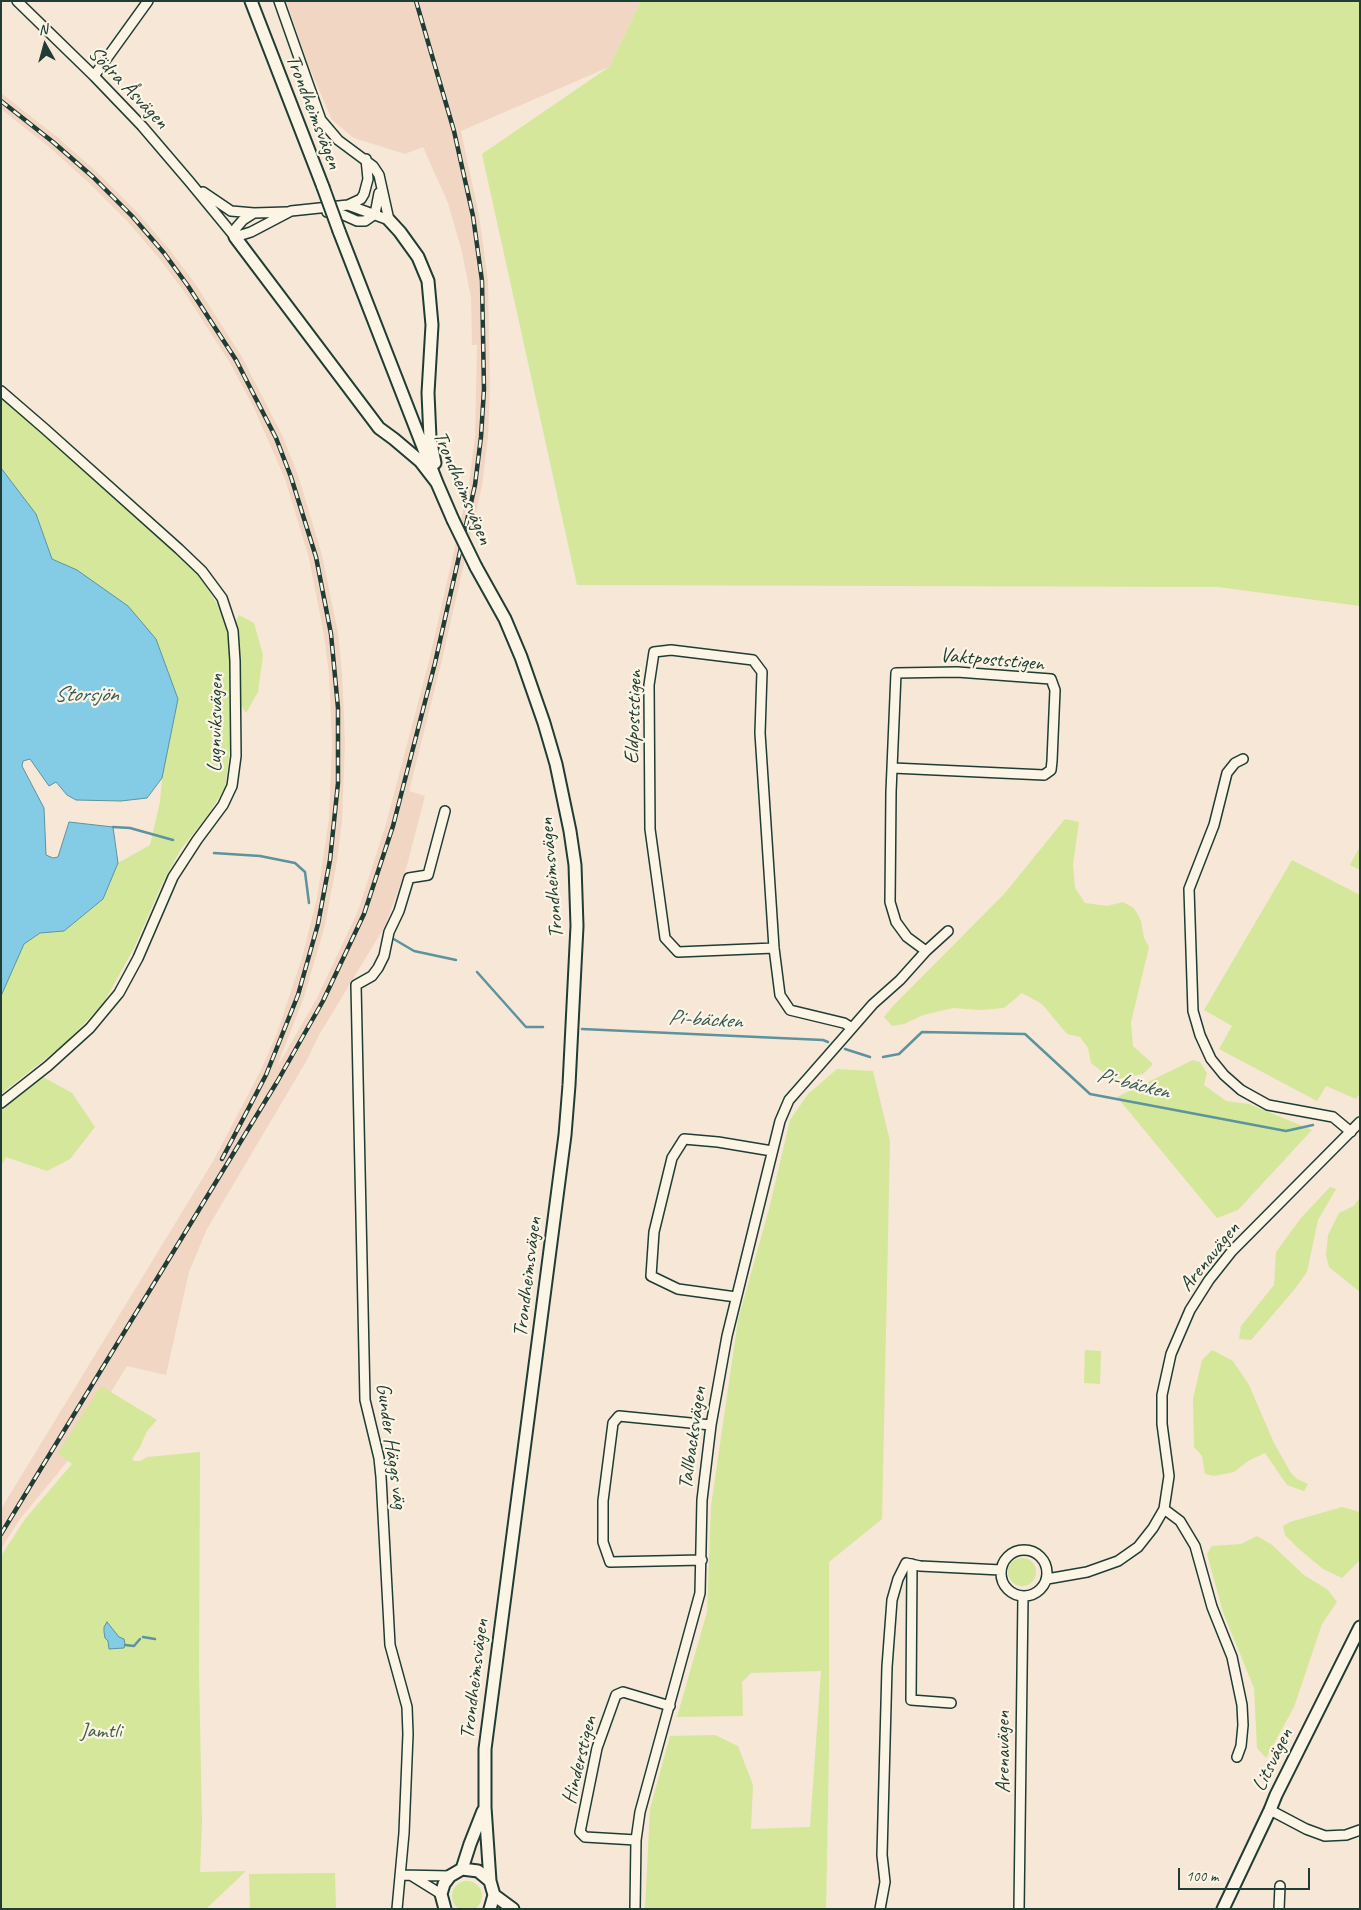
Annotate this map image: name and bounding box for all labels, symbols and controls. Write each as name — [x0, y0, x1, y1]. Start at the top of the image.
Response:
north arrow — [20, 20, 70, 70]
text: N — [38, 21, 48, 39]
street label: Södra Åsvägen — [82, 41, 174, 135]
street label: Trondheimsvägen — [280, 51, 346, 173]
street label: Trondheimsvägen — [427, 427, 497, 549]
street label: Vaktpoststigen — [939, 643, 1045, 677]
street label: Eldpoststigen — [620, 670, 648, 764]
street label: Lugnviksvägen — [203, 674, 229, 772]
water label: Storsjön — [54, 682, 118, 708]
street label: Trondheimsvägen — [534, 817, 570, 939]
water label: Pi-bäcken — [667, 1005, 743, 1035]
water label: Pi-bäcken — [1094, 1062, 1172, 1106]
street label: Trondheimsvägen — [508, 1215, 548, 1339]
street label: Arenavägen — [1174, 1217, 1246, 1297]
street label: Gunder Häggs väg — [370, 1381, 412, 1511]
street label: Tallbacksvägen — [673, 1385, 713, 1491]
street label: Trondheimsvägen — [455, 1617, 495, 1741]
street label: Arenavägen — [990, 1711, 1016, 1793]
street label: Hinderstigen — [557, 1713, 603, 1807]
park label: Jamtli — [80, 1718, 122, 1744]
street label: Litsvägen — [1247, 1724, 1299, 1796]
scale bar — [1181, 1858, 1314, 1890]
text: 100 m — [1186, 1867, 1218, 1886]

